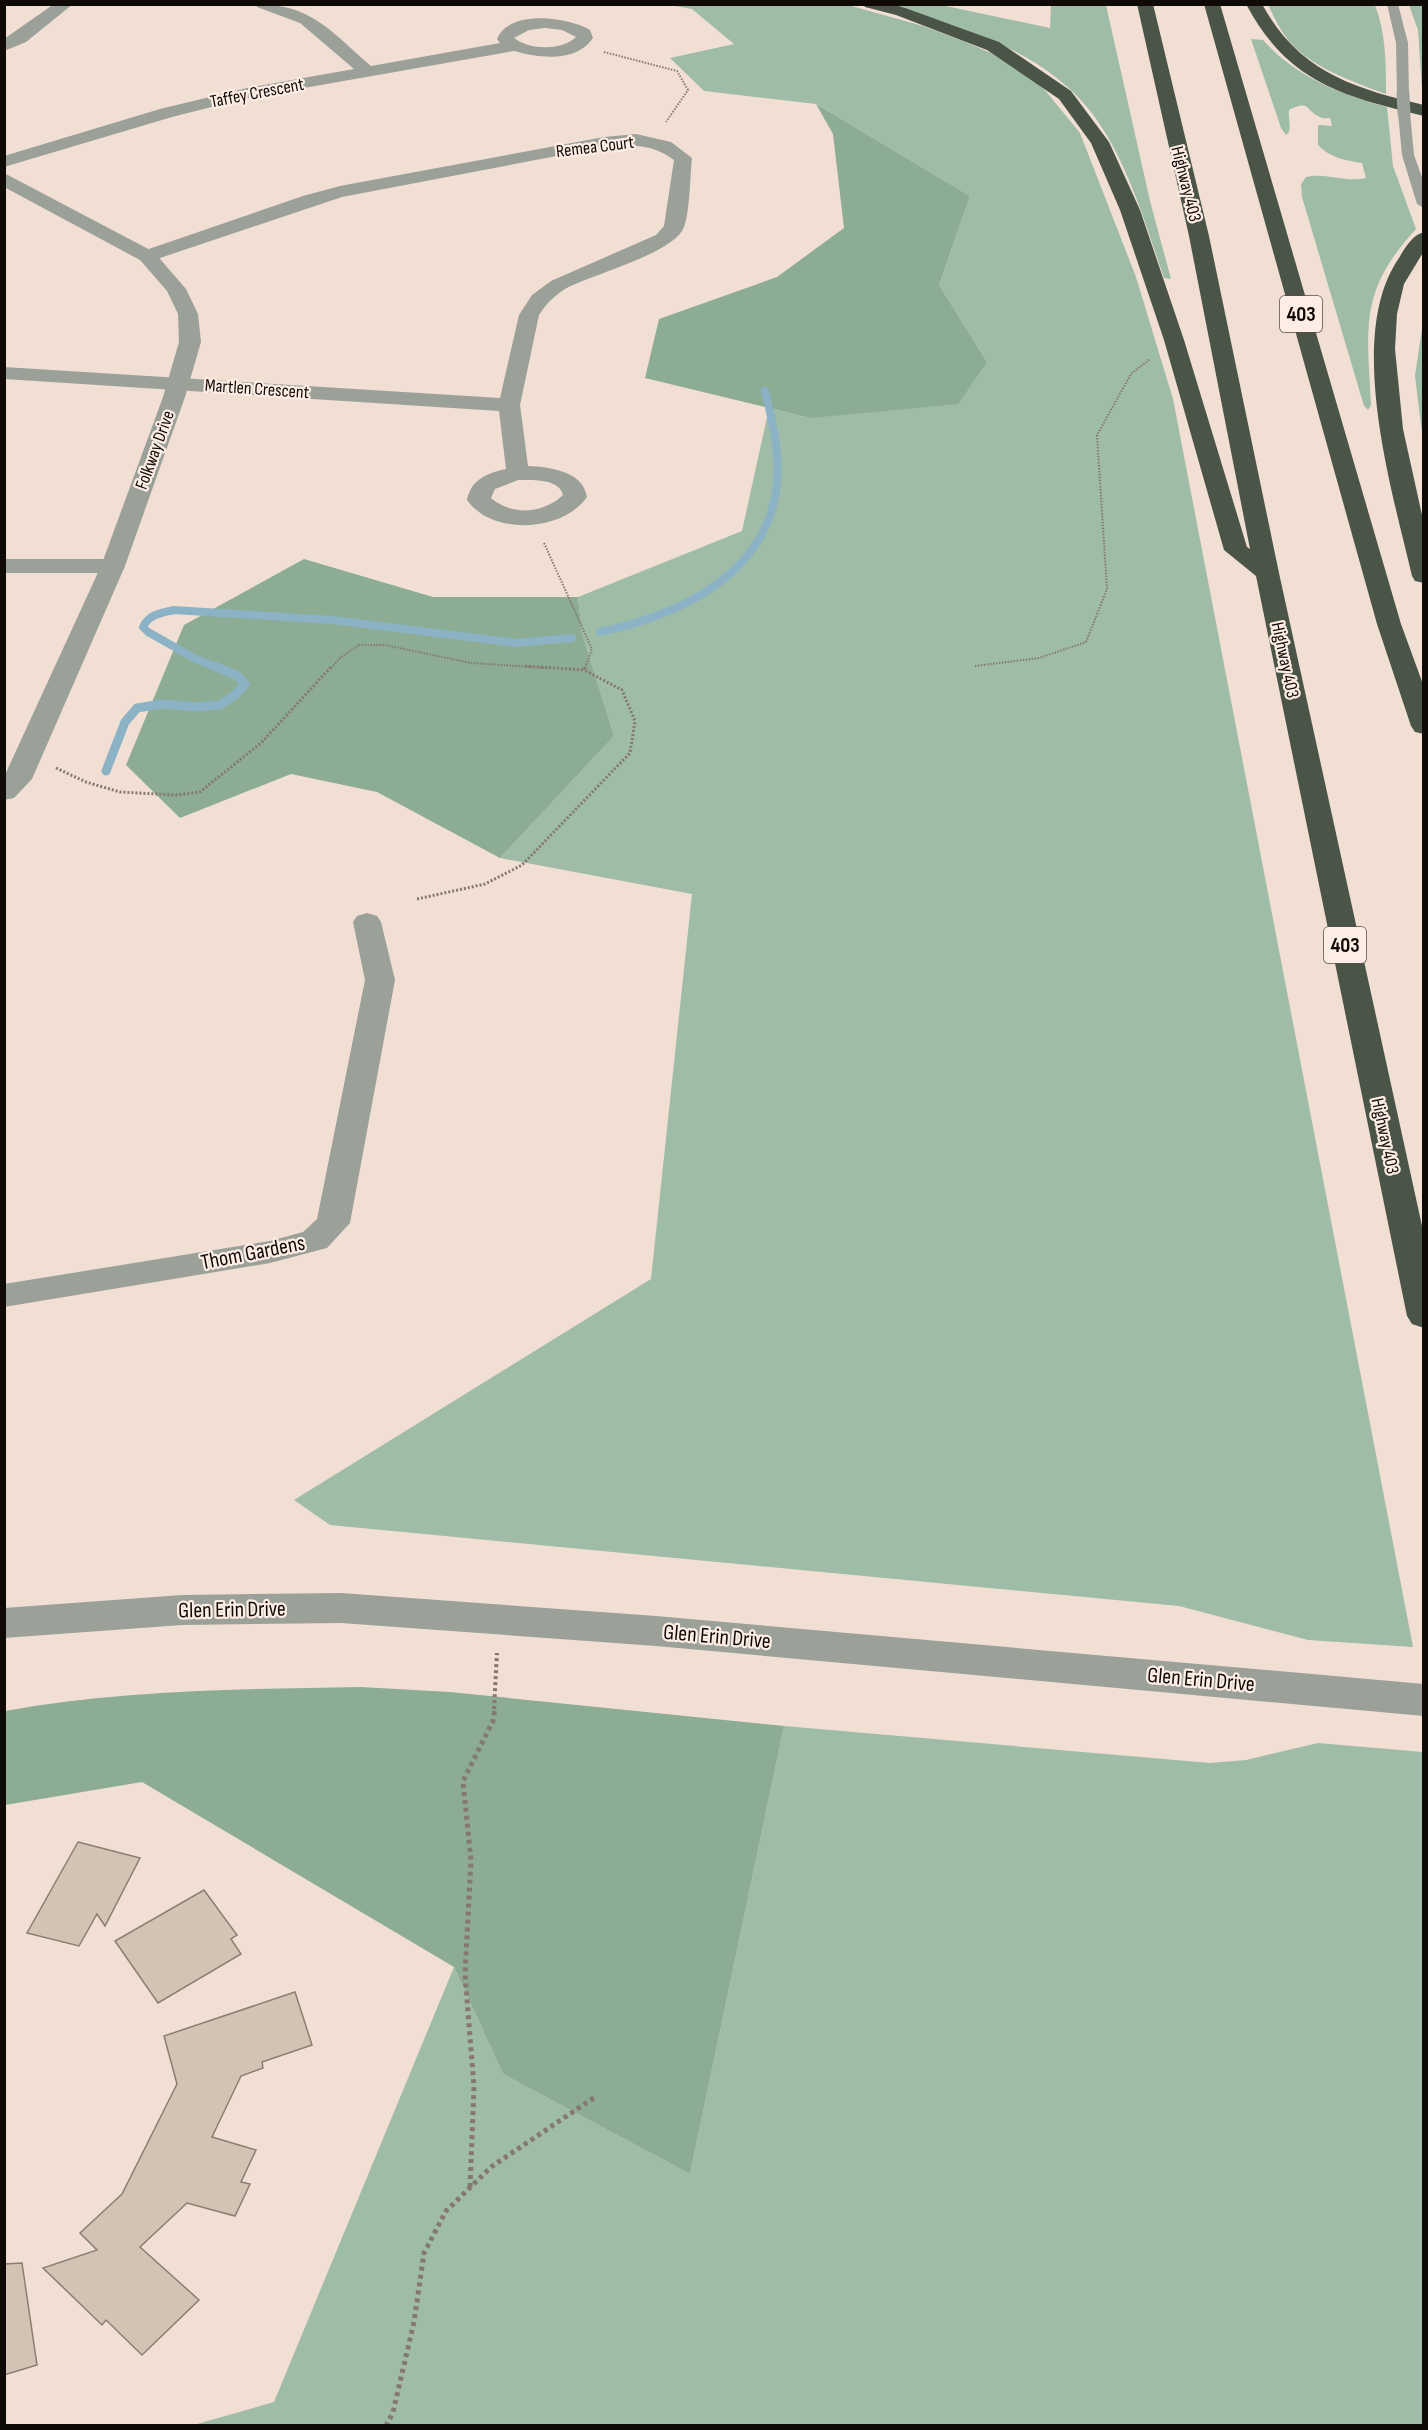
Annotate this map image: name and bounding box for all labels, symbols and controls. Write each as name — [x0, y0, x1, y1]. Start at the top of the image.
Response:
street label: Taffey Crescent — [208, 74, 306, 112]
street label: Remea Court — [555, 132, 636, 162]
street label: Highway 403 — [1167, 144, 1205, 224]
road number: 403 — [1280, 296, 1322, 332]
street label: Martlen Crescent — [204, 375, 310, 403]
street label: Folkway Drive — [131, 408, 179, 492]
street label: Highway 403 — [1267, 620, 1303, 700]
road number: 403 — [1324, 927, 1366, 963]
street label: Highway 403 — [1367, 1096, 1403, 1176]
street label: Thom Gardens — [199, 1230, 307, 1276]
street label: Glen Erin Drive — [178, 1596, 286, 1624]
street label: Glen Erin Drive — [662, 1619, 772, 1655]
street label: Glen Erin Drive — [1146, 1662, 1256, 1698]

